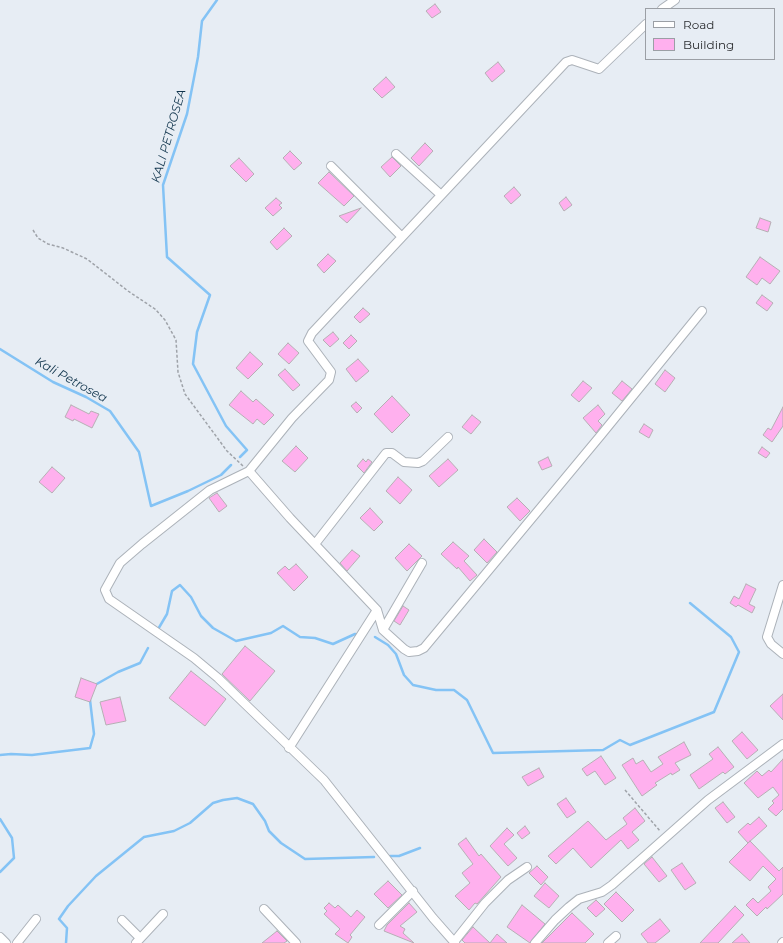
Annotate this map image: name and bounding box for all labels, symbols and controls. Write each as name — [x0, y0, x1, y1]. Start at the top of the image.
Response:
legend — [645, 8, 775, 60]
text: Road — [683, 17, 714, 32]
text: Building — [683, 37, 734, 52]
water label: KALI PETROSEA — [149, 87, 189, 185]
water label: Kali Petrosea — [33, 354, 109, 406]

